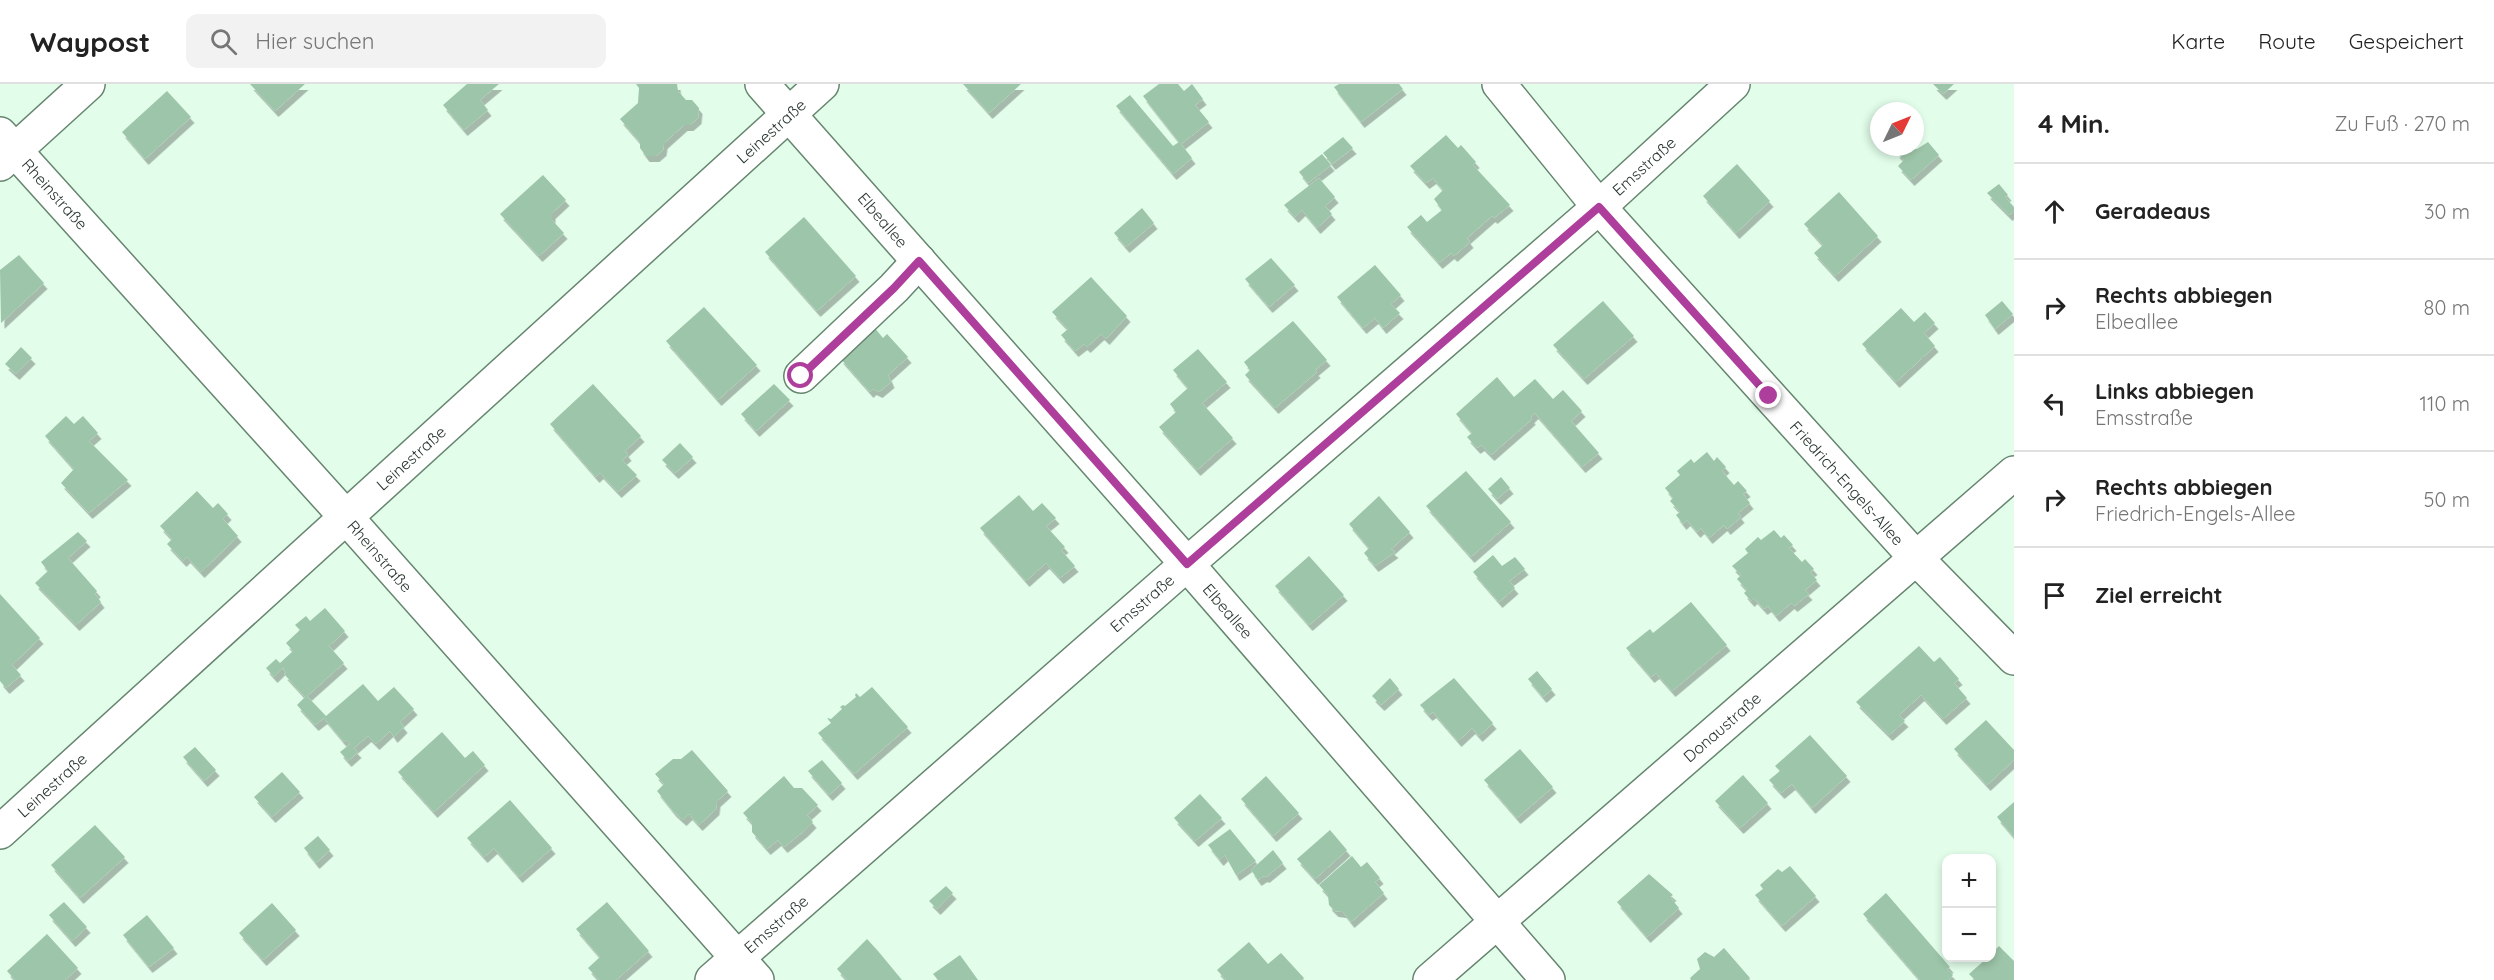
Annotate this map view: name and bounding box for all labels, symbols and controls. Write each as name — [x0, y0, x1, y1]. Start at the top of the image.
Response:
search box — [186, 14, 606, 68]
text: Waypost — [30, 24, 150, 59]
icon: search — [207, 25, 240, 58]
text: Hier suchen — [255, 27, 375, 55]
text: Karte — [2171, 28, 2225, 54]
text: Route — [2258, 28, 2316, 54]
text: Gespeichert — [2349, 28, 2464, 54]
street label: Leinestraße — [732, 95, 810, 167]
north arrow — [1870, 102, 1924, 156]
text: 4 Min. — [2038, 107, 2110, 140]
text: Zu Fuß · 270 m — [2334, 111, 2470, 136]
street label: Emsstraße — [1608, 132, 1680, 200]
street label: Rheinstraße — [18, 154, 92, 234]
street label: Elbeallee — [854, 188, 912, 252]
icon: ahead — [2038, 195, 2071, 228]
text: Geradeaus — [2095, 197, 2210, 225]
text: 30 m — [2424, 199, 2470, 224]
text: Rechts abbiegen — [2095, 281, 2273, 309]
icon: right — [2038, 291, 2071, 324]
text: 80 m — [2424, 295, 2470, 320]
text: Elbeallee — [2095, 309, 2178, 334]
route start — [787, 362, 813, 388]
text: Links abbiegen — [2095, 377, 2254, 405]
route end — [1755, 382, 1781, 408]
icon: left — [2038, 387, 2071, 420]
text: 110 m — [2420, 391, 2470, 416]
text: Emsstraße — [2095, 405, 2193, 430]
street label: Friedrich-Engels-Allee — [1786, 417, 1908, 549]
street label: Leinestraße — [372, 422, 450, 494]
text: Rechts abbiegen — [2095, 473, 2273, 501]
icon: right — [2038, 483, 2071, 516]
text: 50 m — [2424, 487, 2470, 512]
text: Friedrich-Engels-Allee — [2095, 501, 2296, 526]
street label: Rheinstraße — [343, 516, 417, 596]
street label: Emsstraße — [1106, 570, 1178, 636]
street label: Elbeallee — [1199, 579, 1257, 643]
icon: arrive — [2038, 579, 2071, 612]
text: Ziel erreicht — [2095, 581, 2223, 609]
street label: Donaustraße — [1679, 688, 1765, 766]
street label: Leinestraße — [13, 749, 91, 821]
map controls — [1942, 854, 1996, 962]
button: + — [1942, 854, 1996, 908]
street label: Emsstraße — [740, 891, 812, 957]
button: − — [1942, 908, 1996, 962]

